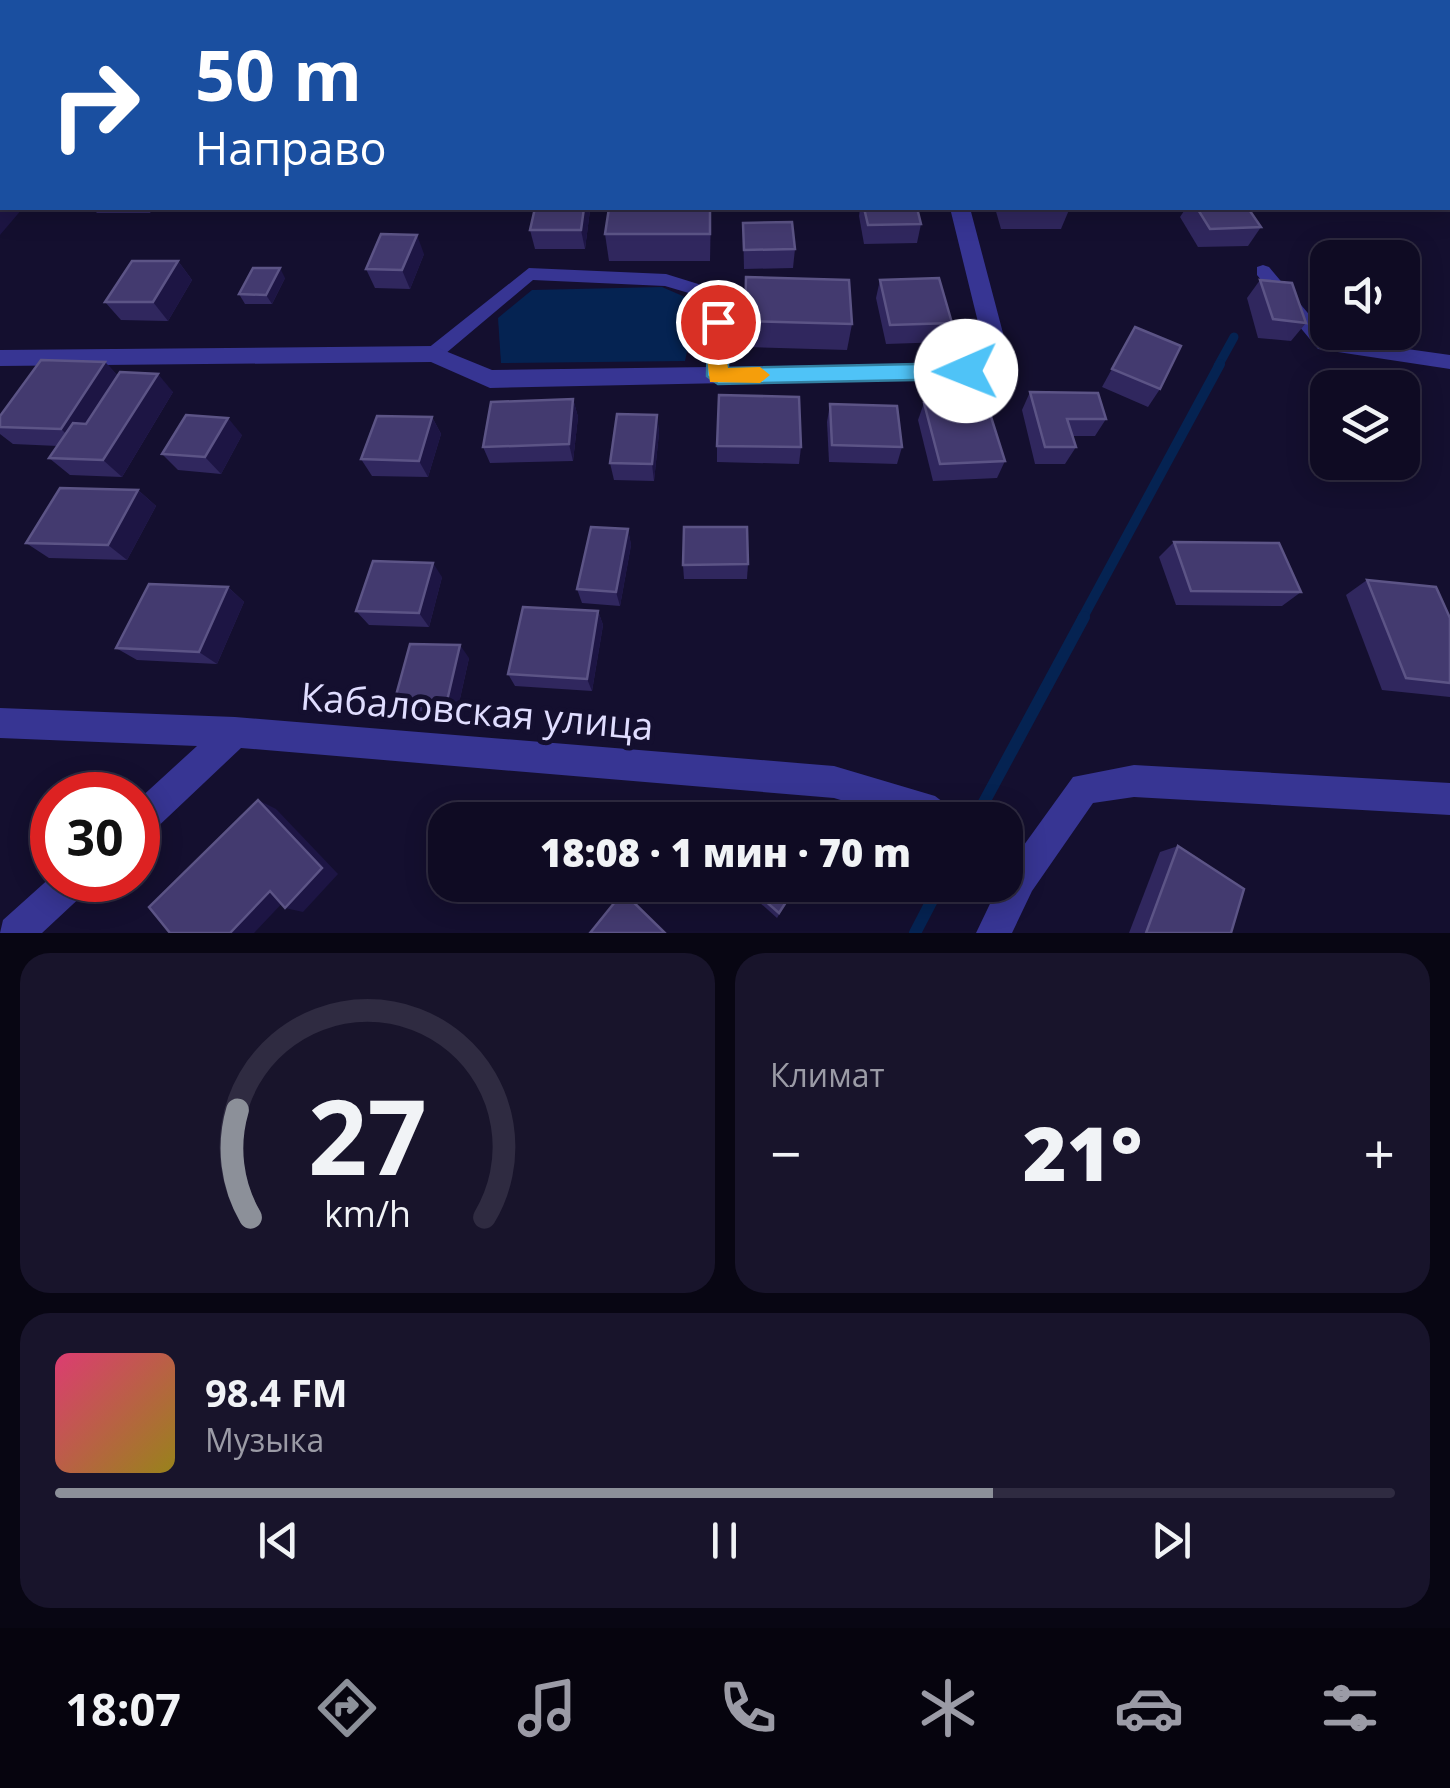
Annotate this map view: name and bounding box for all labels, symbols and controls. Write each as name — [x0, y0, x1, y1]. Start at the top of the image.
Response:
text: 50 m — [195, 26, 362, 122]
icon: right — [30, 40, 160, 170]
text: Направо — [195, 117, 387, 178]
map controls — [1310, 240, 1420, 480]
button: sound — [1310, 240, 1420, 350]
pin — [676, 280, 761, 365]
icon: arrive — [691, 295, 746, 350]
position arrow — [914, 319, 1018, 423]
button: layers — [1310, 370, 1420, 480]
street label: Кабаловская улица — [299, 669, 656, 751]
speed limit sign: 30 — [30, 772, 160, 902]
text: 18:08 · 1 мин · 70 m — [540, 826, 911, 878]
text: Климат — [770, 1053, 884, 1096]
text: 27 — [308, 1064, 427, 1205]
text: 21° — [1023, 1101, 1142, 1203]
text: − — [770, 1115, 801, 1190]
text: + — [1364, 1115, 1395, 1190]
text: km/h — [324, 1189, 411, 1237]
text: 98.4 FM — [205, 1366, 348, 1418]
text: Музыка — [205, 1418, 324, 1461]
icon: previous — [251, 1513, 306, 1568]
icon: pause — [697, 1513, 752, 1568]
icon: next — [1144, 1513, 1199, 1568]
icon: directions — [312, 1673, 382, 1743]
icon: music — [512, 1673, 582, 1743]
icon: phone — [713, 1673, 783, 1743]
icon: climate — [913, 1673, 983, 1743]
icon: car — [1114, 1673, 1184, 1743]
icon: filters — [1315, 1673, 1385, 1743]
text: 18:07 — [65, 1678, 181, 1739]

